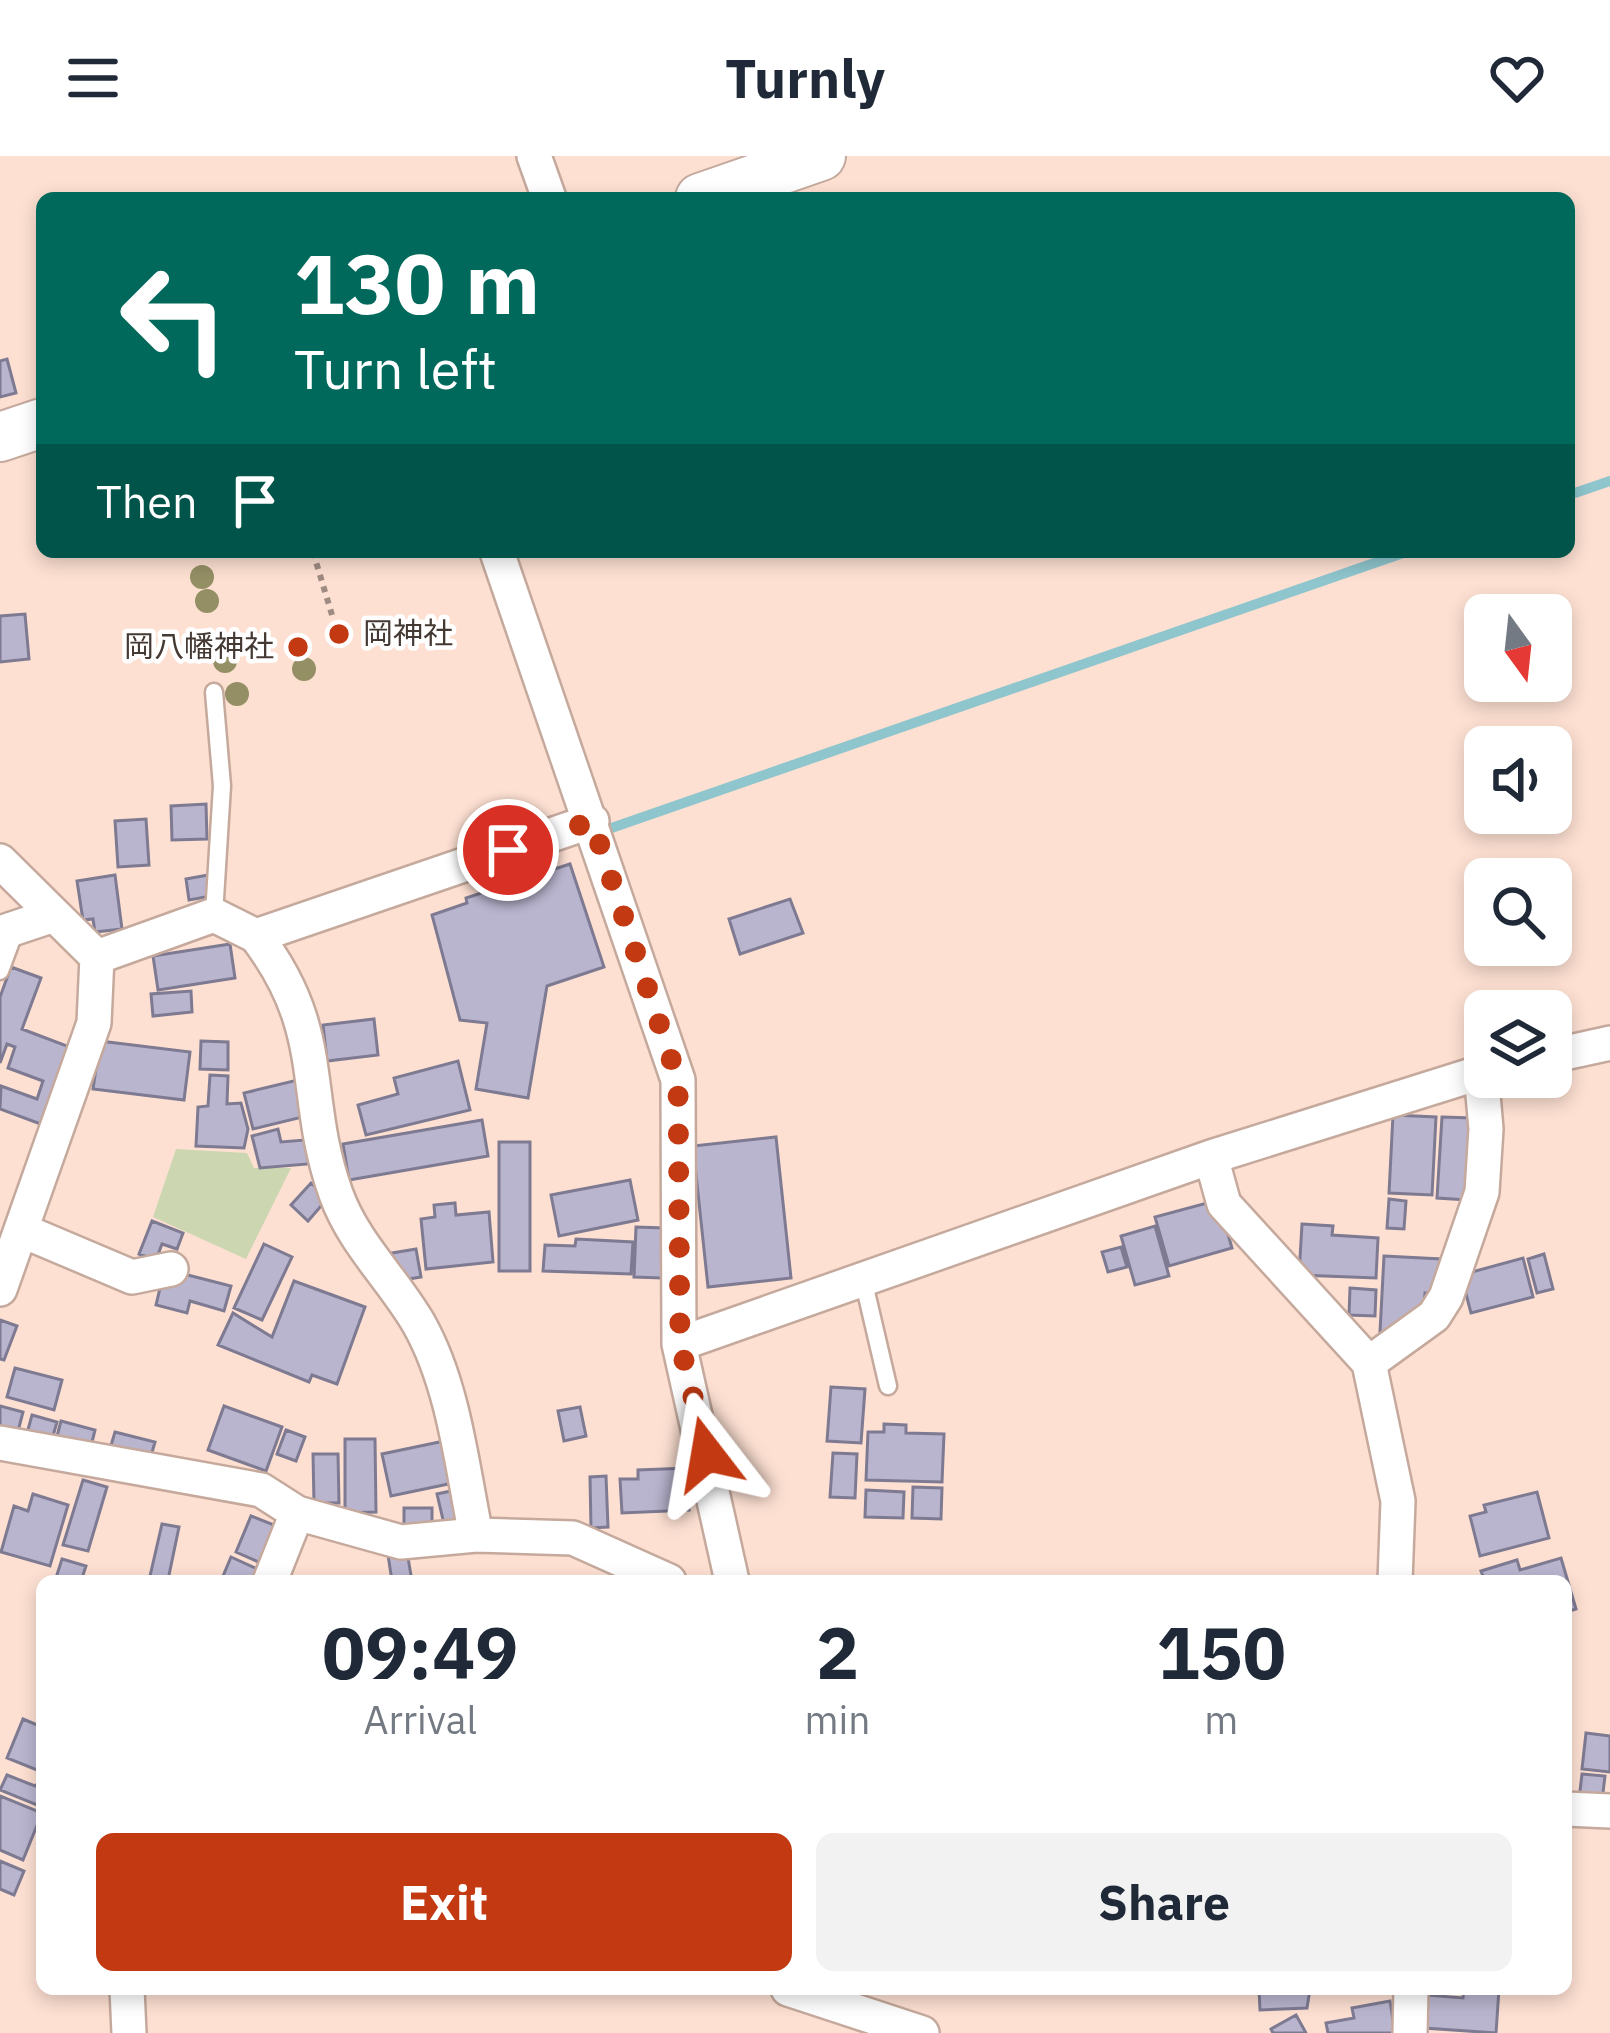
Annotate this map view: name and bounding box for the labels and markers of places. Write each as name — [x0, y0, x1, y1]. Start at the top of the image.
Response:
place label: 岡神社 — [363, 613, 453, 652]
marker: 岡神社 — [326, 621, 352, 647]
place label: 岡八幡神社 — [124, 626, 274, 665]
marker: 岡八幡神社 — [285, 634, 311, 660]
pin — [457, 799, 559, 901]

